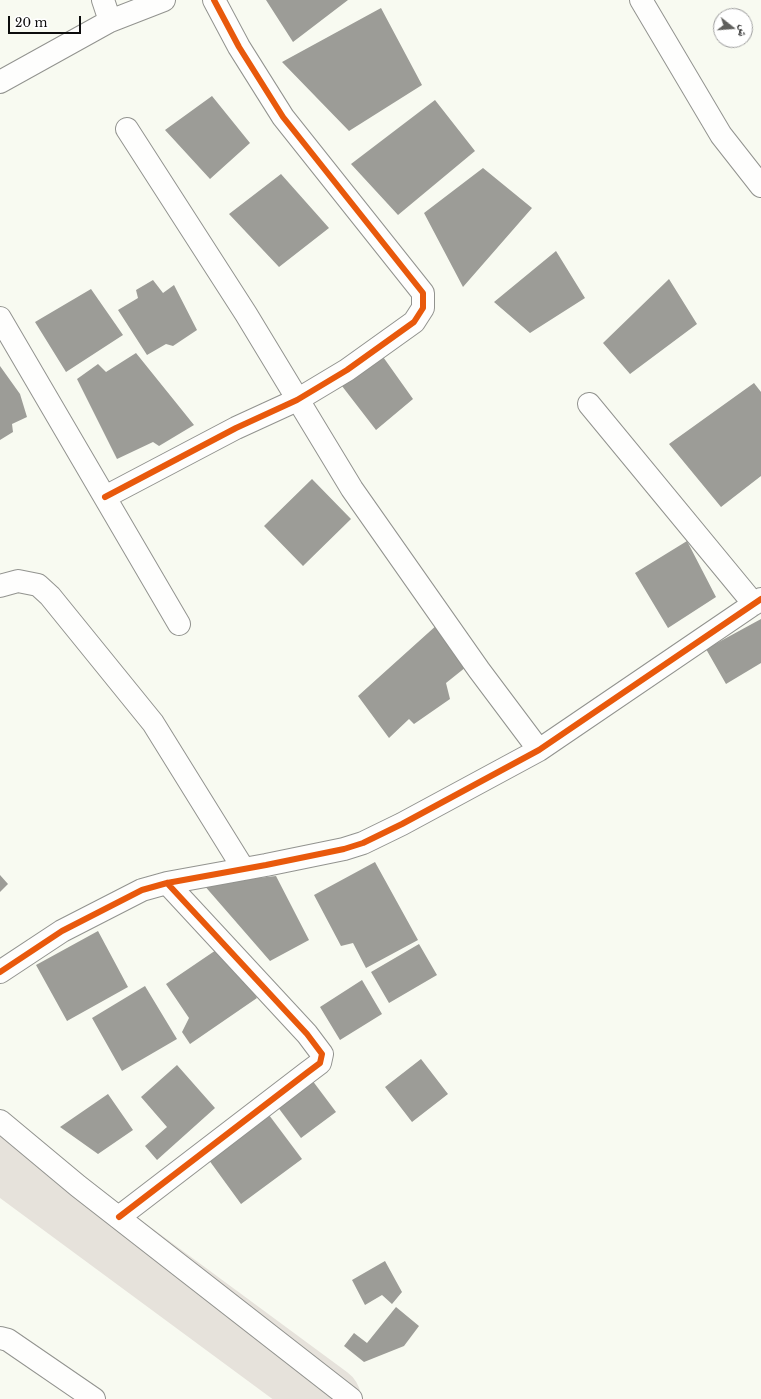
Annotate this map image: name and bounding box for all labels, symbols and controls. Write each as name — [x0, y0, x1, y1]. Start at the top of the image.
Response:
scale bar — [10, 8, 83, 34]
north arrow — [713, 8, 753, 48]
text: 20 m — [15, 15, 47, 30]
text: ش — [735, 24, 752, 39]

